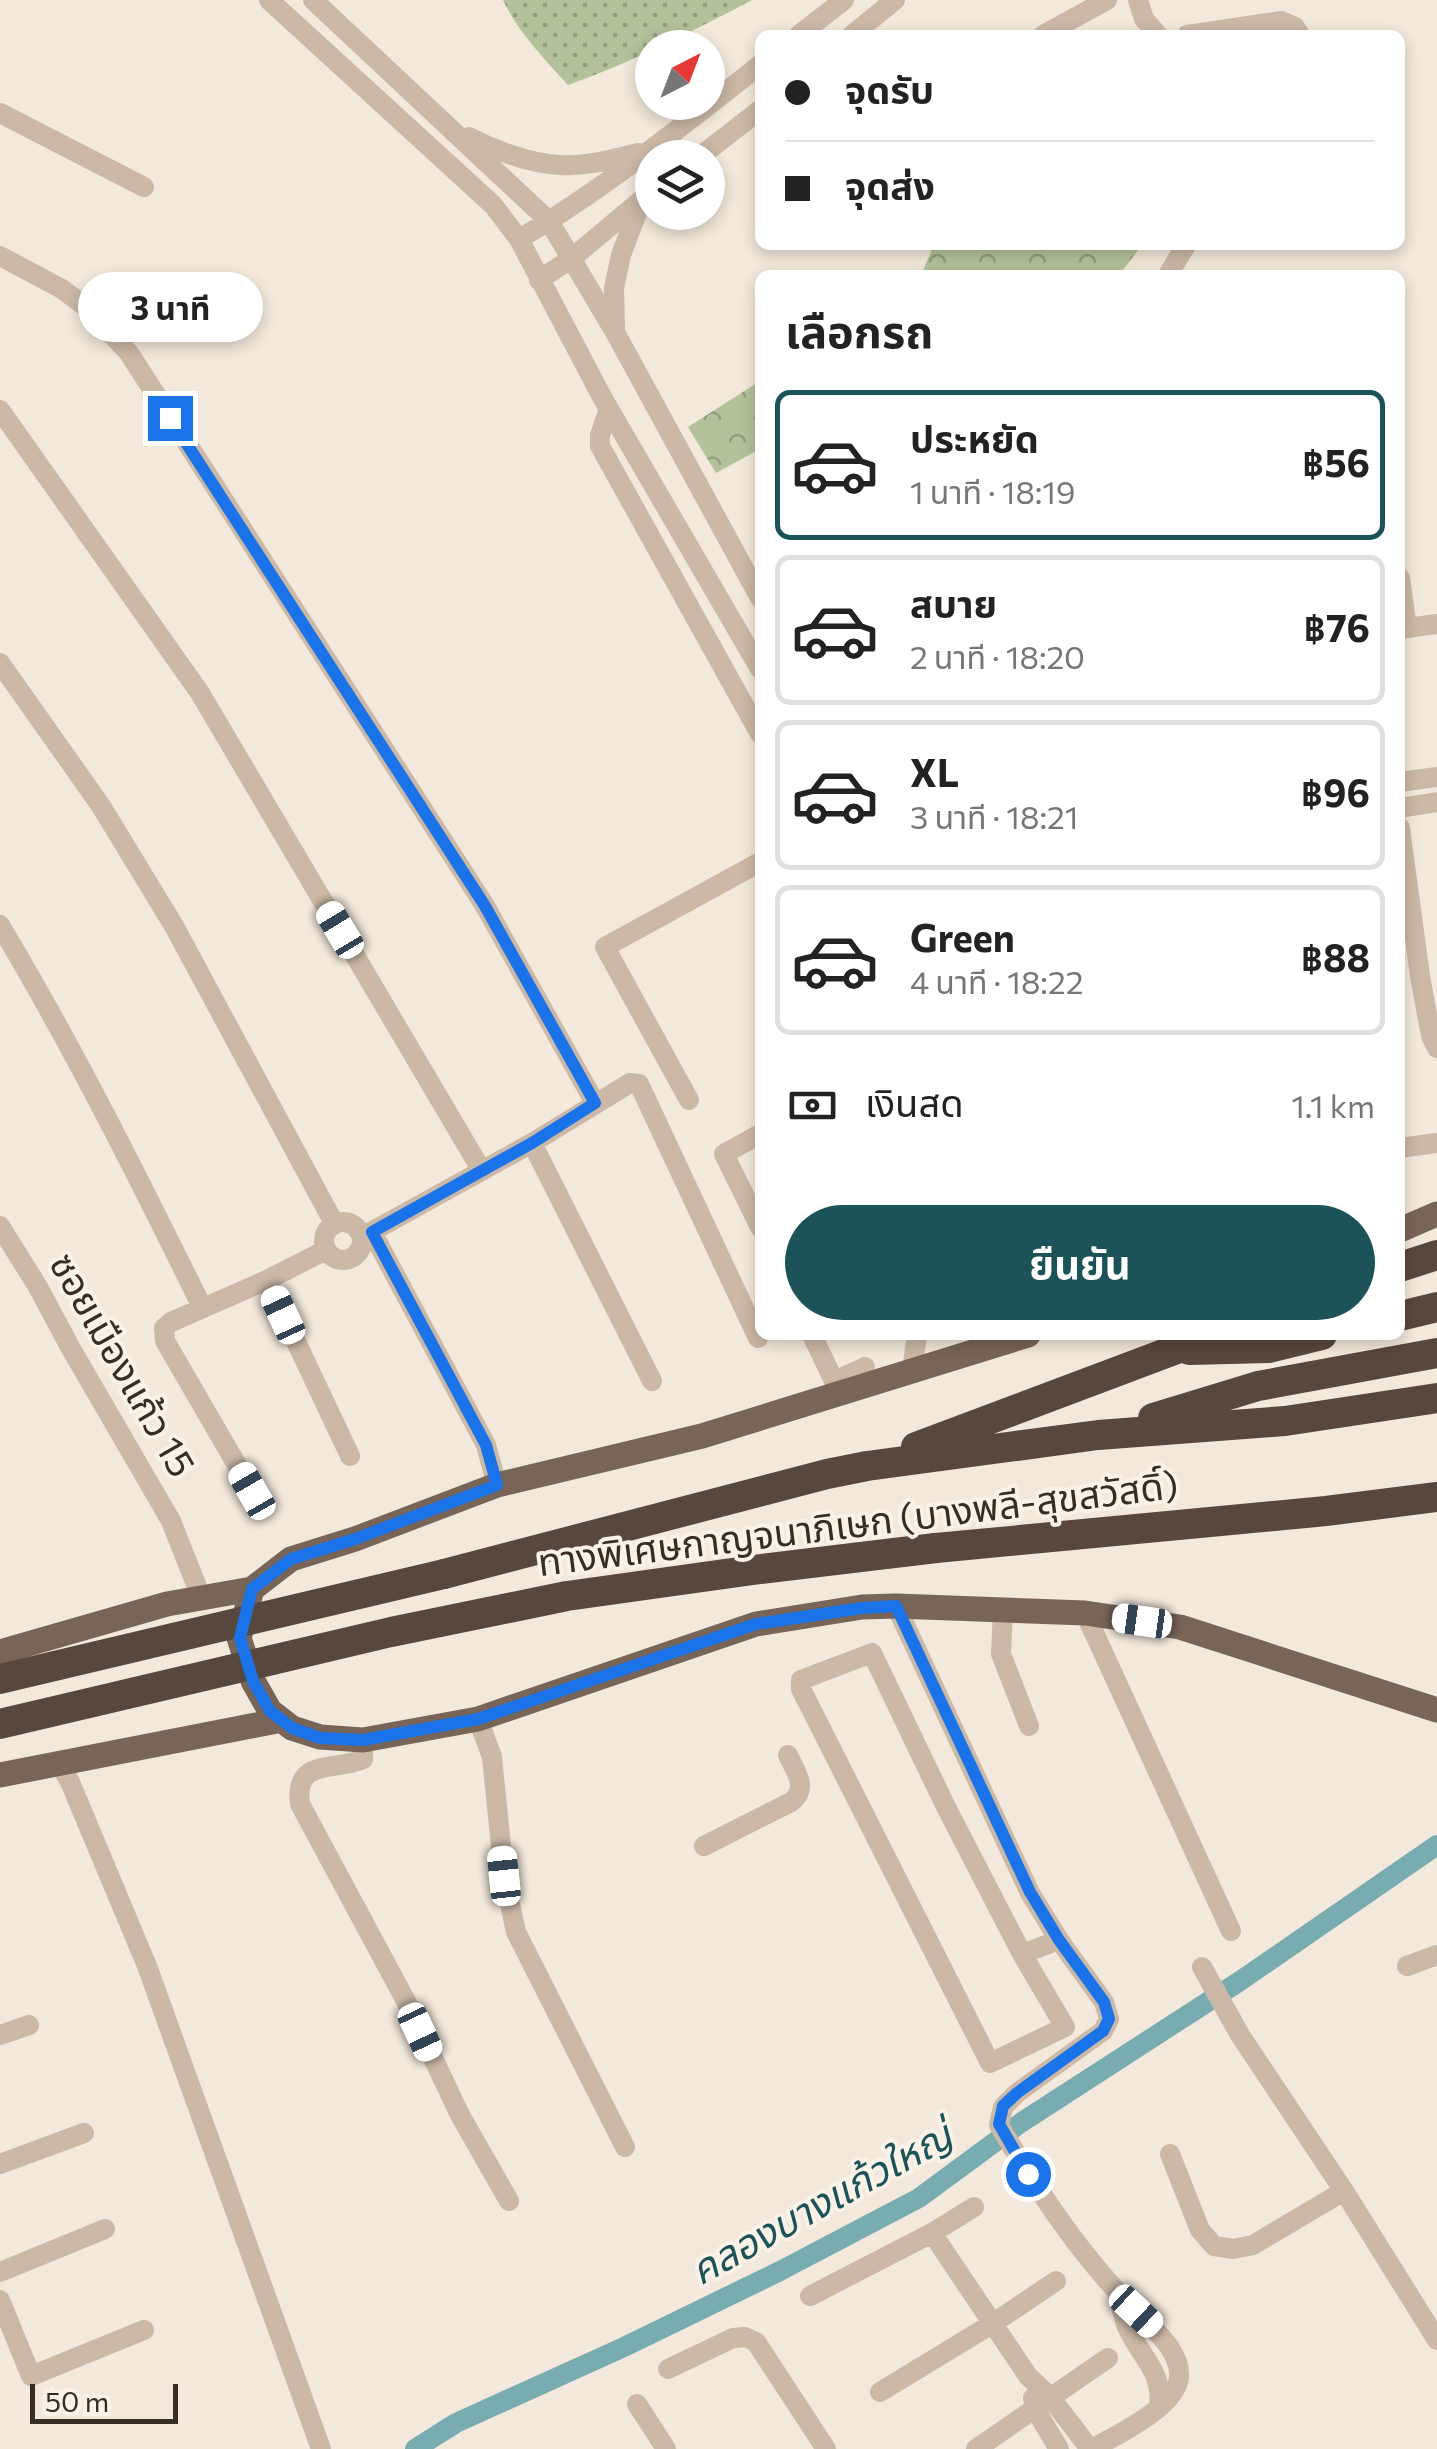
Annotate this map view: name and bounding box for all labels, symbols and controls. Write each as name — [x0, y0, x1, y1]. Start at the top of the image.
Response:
north arrow — [635, 30, 725, 120]
map controls — [635, 30, 725, 230]
text: จุดรับ — [845, 65, 934, 112]
button: layers — [635, 140, 725, 230]
text: จุดส่ง — [845, 161, 935, 208]
callout: 3 นาที — [78, 273, 262, 343]
text: 3 นาที — [131, 287, 210, 327]
text: เลือกรถ — [785, 302, 933, 357]
route end — [148, 396, 193, 441]
text: ประหยัด — [910, 414, 1039, 461]
icon: car — [790, 420, 880, 510]
text: ฿56 — [1302, 438, 1370, 485]
text: 1 นาที · 18:19 — [910, 471, 1075, 511]
text: สบาย — [910, 579, 997, 626]
icon: car — [790, 585, 880, 675]
text: ฿76 — [1304, 603, 1370, 650]
text: 2 นาที · 18:20 — [910, 636, 1085, 676]
text: XL — [910, 748, 959, 795]
icon: car — [790, 750, 880, 840]
text: ฿96 — [1301, 768, 1370, 815]
text: 3 นาที · 18:21 — [910, 796, 1078, 836]
car — [312, 897, 368, 963]
text: Green — [910, 913, 1015, 960]
icon: car — [790, 915, 880, 1005]
text: ฿88 — [1301, 933, 1370, 980]
text: 4 นาที · 18:22 — [910, 961, 1083, 1001]
icon: cash — [785, 1078, 840, 1133]
text: เงินสด — [865, 1078, 964, 1125]
text: 1.1 km — [1291, 1085, 1375, 1125]
button: ยืนยัน — [785, 1205, 1375, 1320]
street label: ซอยเมืองแก้ว 15 — [41, 1243, 207, 1484]
car — [257, 1281, 309, 1349]
car — [224, 1458, 280, 1524]
street label: ทางพิเศษกาญจนาภิเษก (บางพลี-สุขสวัสดิ์) — [535, 1459, 1181, 1586]
car — [1110, 1602, 1174, 1640]
car — [486, 1845, 522, 1907]
car — [394, 1998, 446, 2066]
water label: คลองบางแก้วใหญ่ — [680, 2106, 964, 2293]
route start — [1006, 2152, 1051, 2197]
car — [1104, 2280, 1168, 2342]
scale bar — [30, 2379, 178, 2424]
text: 50 m — [45, 2384, 109, 2418]

